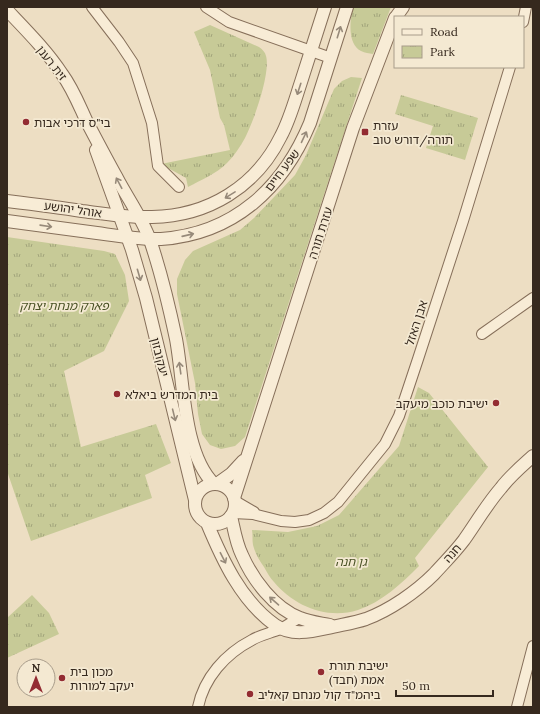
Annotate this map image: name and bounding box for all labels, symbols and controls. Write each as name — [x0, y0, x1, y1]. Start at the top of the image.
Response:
legend — [394, 16, 524, 68]
text: Road — [430, 24, 458, 39]
one-way arrow — [336, 26, 343, 39]
street label: זית רענן — [34, 42, 70, 84]
text: Park — [430, 44, 456, 59]
one-way arrow — [295, 82, 302, 95]
place label: בי"ס דרכי אבות — [34, 115, 111, 130]
marker: בי"ס דרכי אבות — [21, 117, 31, 127]
place label: עזרת תורה/דורש טוב — [373, 118, 453, 148]
marker: עזרת תורה/דורש טוב — [360, 127, 370, 137]
one-way arrow — [301, 131, 308, 143]
street label: שפע חיים — [261, 146, 303, 194]
one-way arrow — [115, 177, 123, 189]
one-way arrow — [224, 190, 235, 199]
street label: אוהל יהושע — [43, 198, 103, 221]
street label: עזרת תורה — [305, 205, 335, 261]
one-way arrow — [39, 222, 52, 230]
one-way arrow — [181, 230, 194, 238]
one-way arrow — [136, 268, 143, 281]
park label: פארק מנחת יצחק — [19, 298, 109, 313]
street label: אבן האזל — [402, 298, 431, 348]
street label: יעקובזון — [148, 336, 172, 378]
one-way arrow — [176, 362, 184, 375]
place label: בית המדרש ביאלא — [125, 387, 218, 402]
marker: בית המדרש ביאלא — [112, 389, 122, 399]
place label: ישיבת כוכב מיעקב — [396, 396, 488, 411]
marker: ישיבת כוכב מיעקב — [491, 398, 501, 408]
one-way arrow — [170, 408, 178, 421]
street label: חנה — [440, 540, 464, 565]
one-way arrow — [220, 552, 227, 564]
park label: גן חנה — [335, 554, 368, 569]
one-way arrow — [269, 596, 280, 605]
north arrow — [16, 658, 56, 698]
place label: ישיבת תורת אמת (חבד) — [329, 658, 388, 688]
text: N — [32, 661, 41, 675]
place label: מכון בית יעקב למורות — [70, 664, 134, 693]
marker: ישיבת תורת אמת (חבד) — [316, 667, 326, 677]
scale bar — [396, 672, 493, 698]
marker: מכון בית יעקב למורות — [57, 673, 67, 683]
text: 50 m — [402, 678, 430, 693]
place label: ביהמ"ד קול מנחם קאליב — [258, 687, 381, 702]
marker: ביהמ"ד קול מנחם קאליב — [245, 689, 255, 699]

